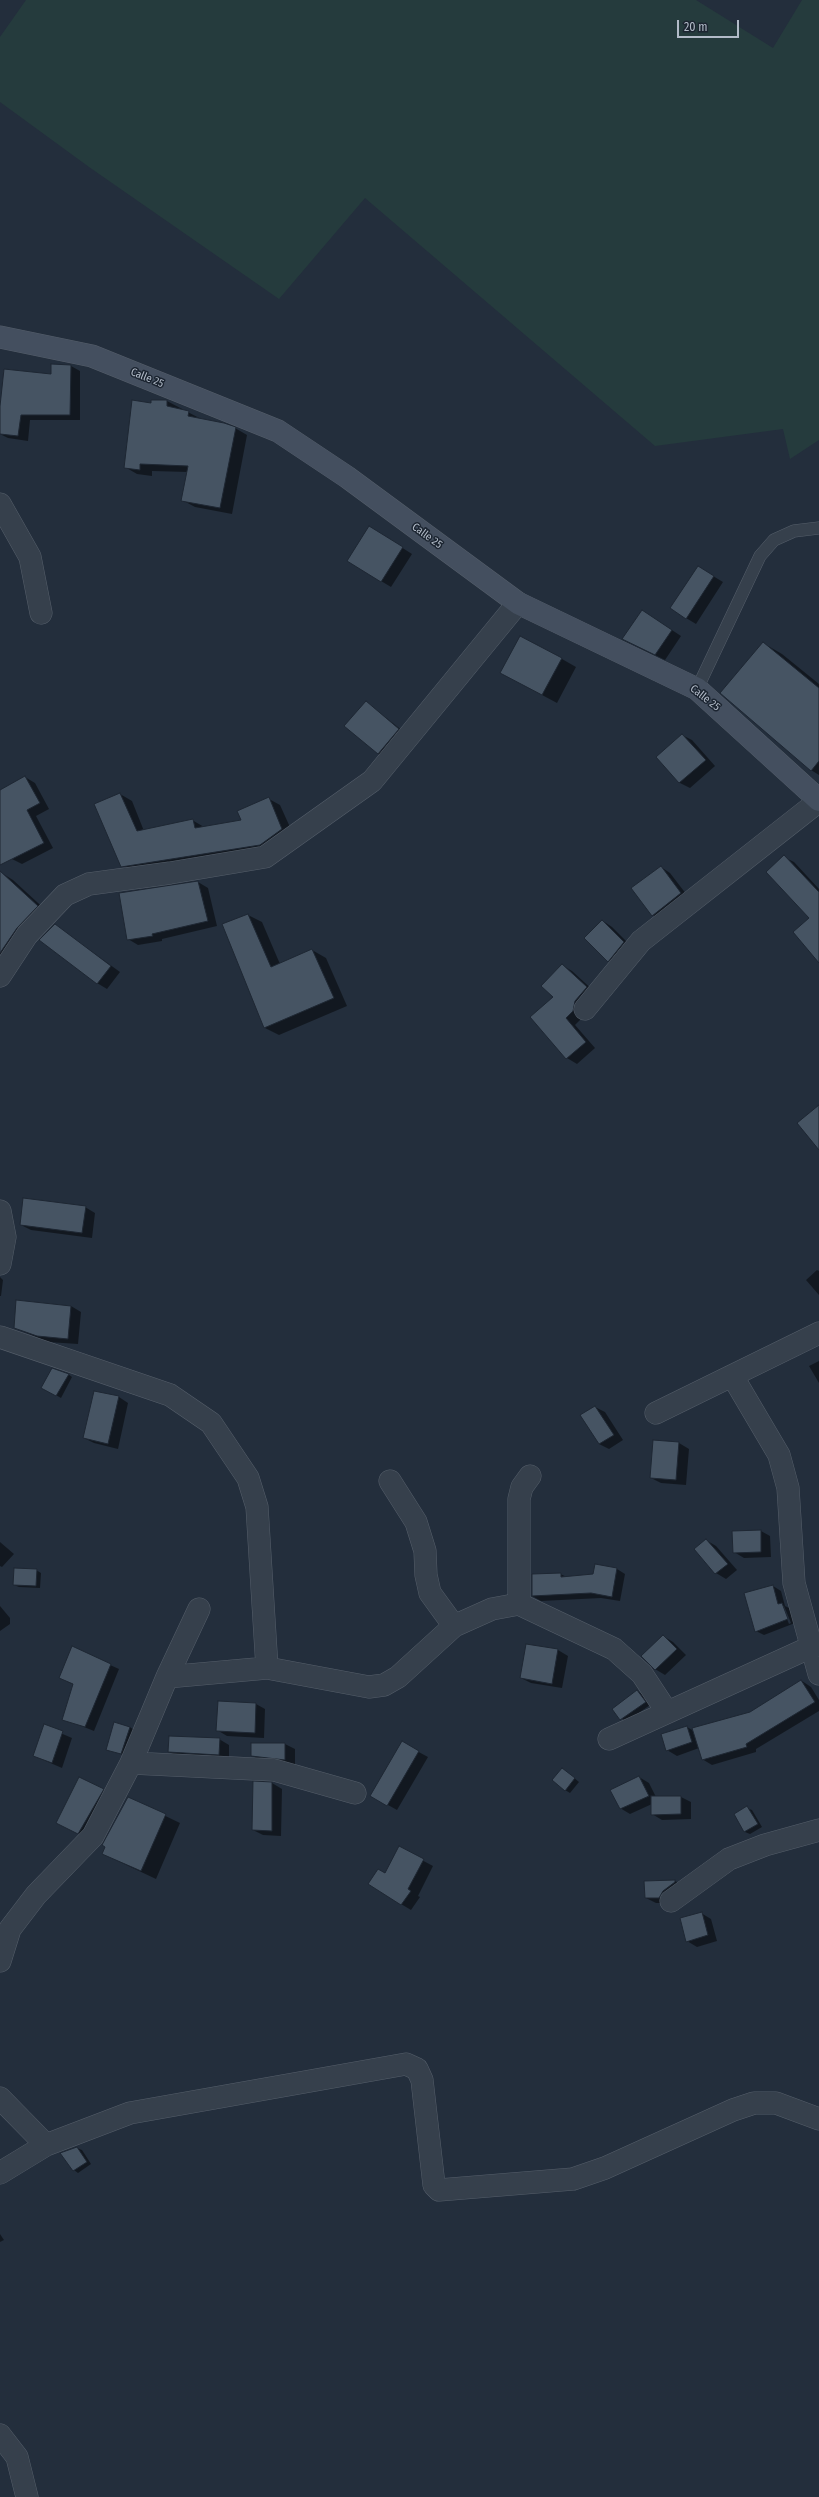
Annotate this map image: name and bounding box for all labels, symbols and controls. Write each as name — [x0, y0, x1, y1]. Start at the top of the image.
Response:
scale bar — [679, 12, 741, 38]
text: 20 m — [684, 20, 708, 34]
street label: Calle 25 — [129, 365, 165, 391]
street label: Calle 25 — [409, 521, 445, 551]
street label: Calle 25 — [687, 682, 723, 714]

